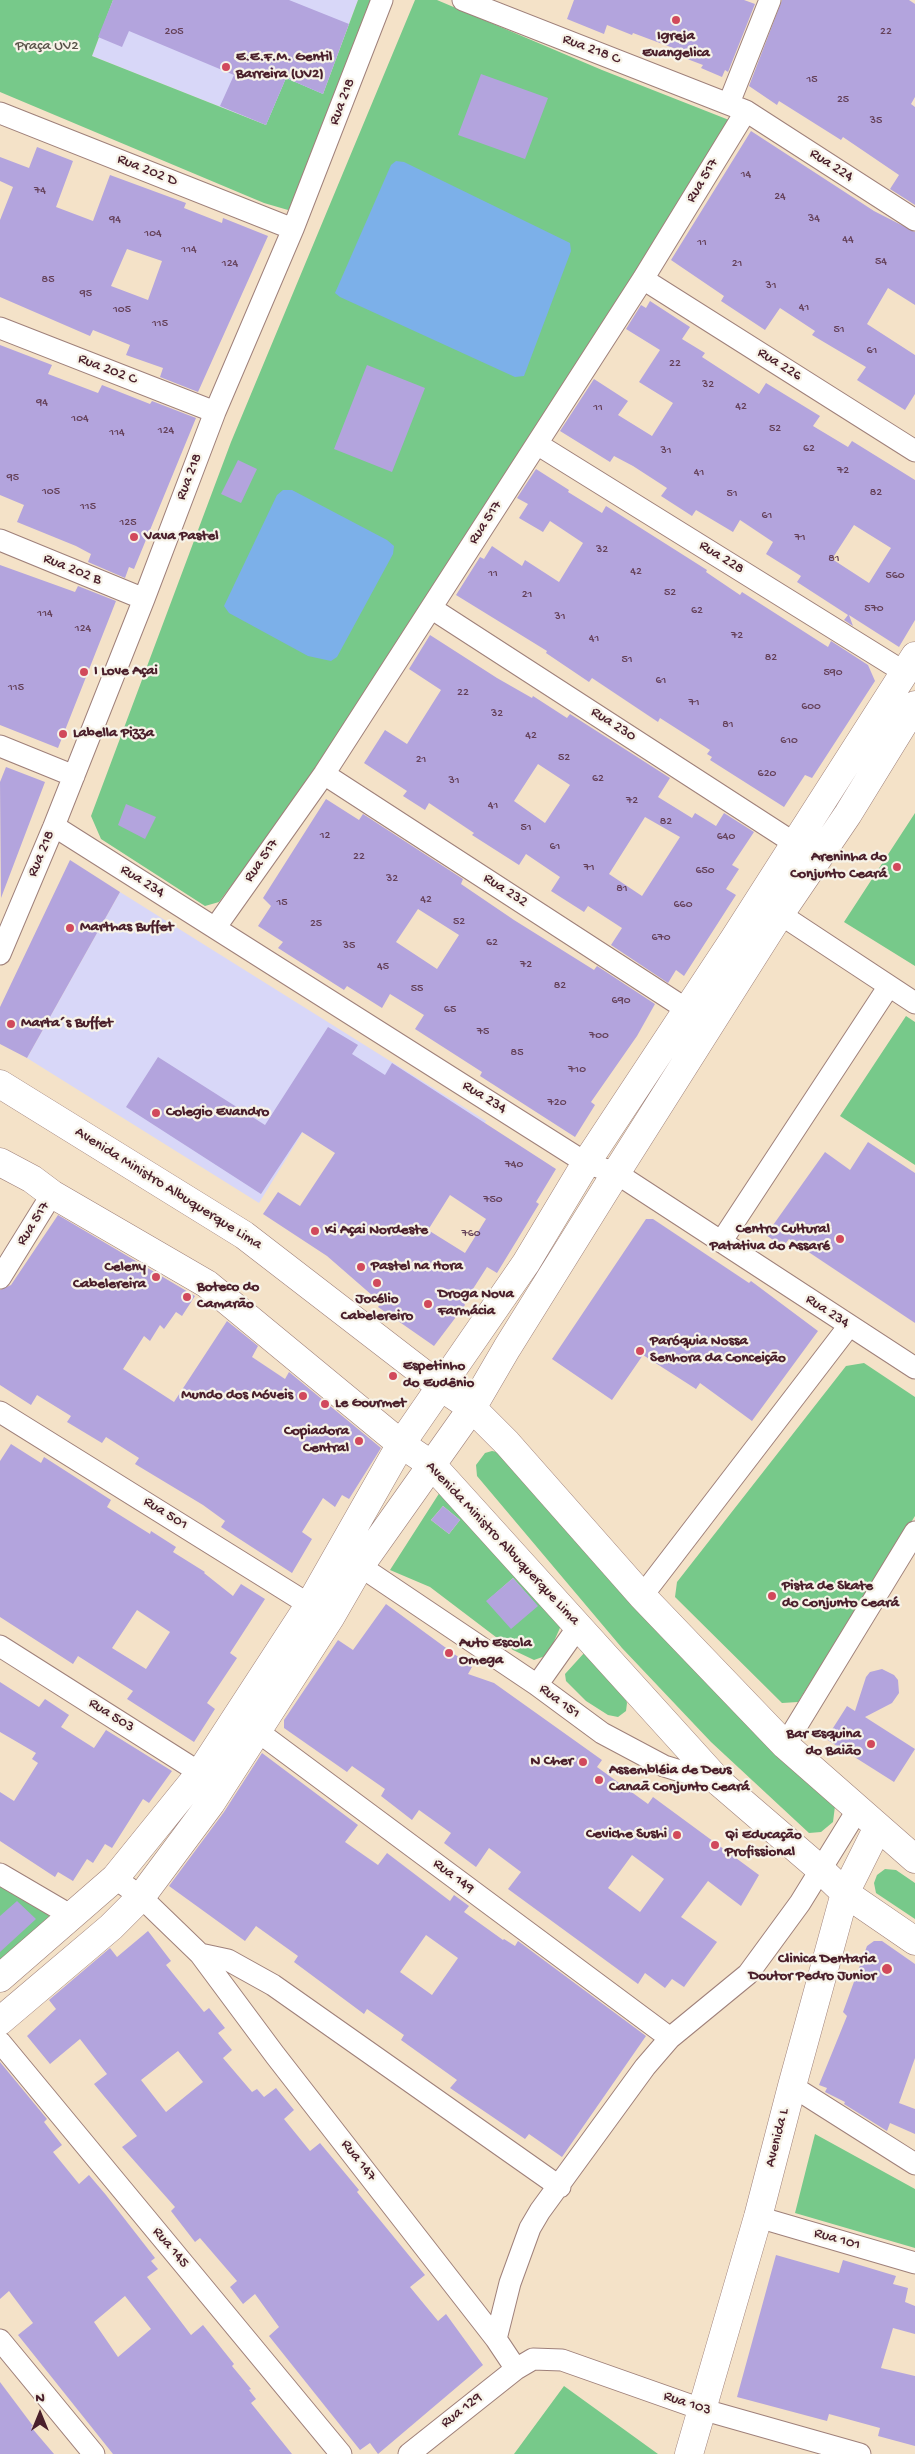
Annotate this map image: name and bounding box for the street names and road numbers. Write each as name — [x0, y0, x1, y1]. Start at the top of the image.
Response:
street label: Rua 218 C — [560, 31, 622, 69]
street label: Rua 218 — [326, 76, 360, 128]
street label: Rua 224 — [806, 145, 856, 187]
street label: Rua 202 D — [114, 151, 180, 191]
street label: Rua 517 — [683, 156, 723, 206]
street label: Rua 226 — [753, 344, 805, 386]
street label: Rua 202 C — [75, 351, 139, 389]
street label: Rua 218 — [173, 451, 207, 503]
street label: Rua 517 — [465, 498, 507, 548]
street label: Rua 228 — [695, 537, 747, 579]
street label: Rua 202 B — [40, 550, 104, 590]
street label: Rua 230 — [587, 704, 639, 746]
street label: Rua 218 — [24, 828, 60, 880]
street label: Rua 517 — [241, 836, 283, 886]
street label: Rua 234 — [116, 861, 168, 903]
street label: Rua 232 — [479, 870, 531, 912]
street label: Rua 234 — [458, 1077, 510, 1119]
street label: Avenida Ministro Albuquerque Lima — [71, 1124, 265, 1254]
street label: Rua 517 — [14, 1199, 54, 1249]
street label: Rua 234 — [802, 1291, 852, 1333]
street label: Avenida Ministro Albuquerque Lima — [421, 1458, 583, 1630]
street label: Rua 501 — [139, 1493, 191, 1535]
street label: Rua 151 — [535, 1681, 583, 1723]
street label: Rua 503 — [85, 1695, 137, 1737]
street label: Rua 149 — [429, 1856, 477, 1898]
street label: Avenida L — [762, 2107, 794, 2169]
street label: Rua 147 — [336, 2137, 380, 2185]
street label: Rua 145 — [148, 2224, 192, 2272]
street label: Rua 101 — [812, 2225, 862, 2255]
street label: Rua 103 — [661, 2388, 713, 2420]
street label: Rua 129 — [438, 2389, 486, 2433]

